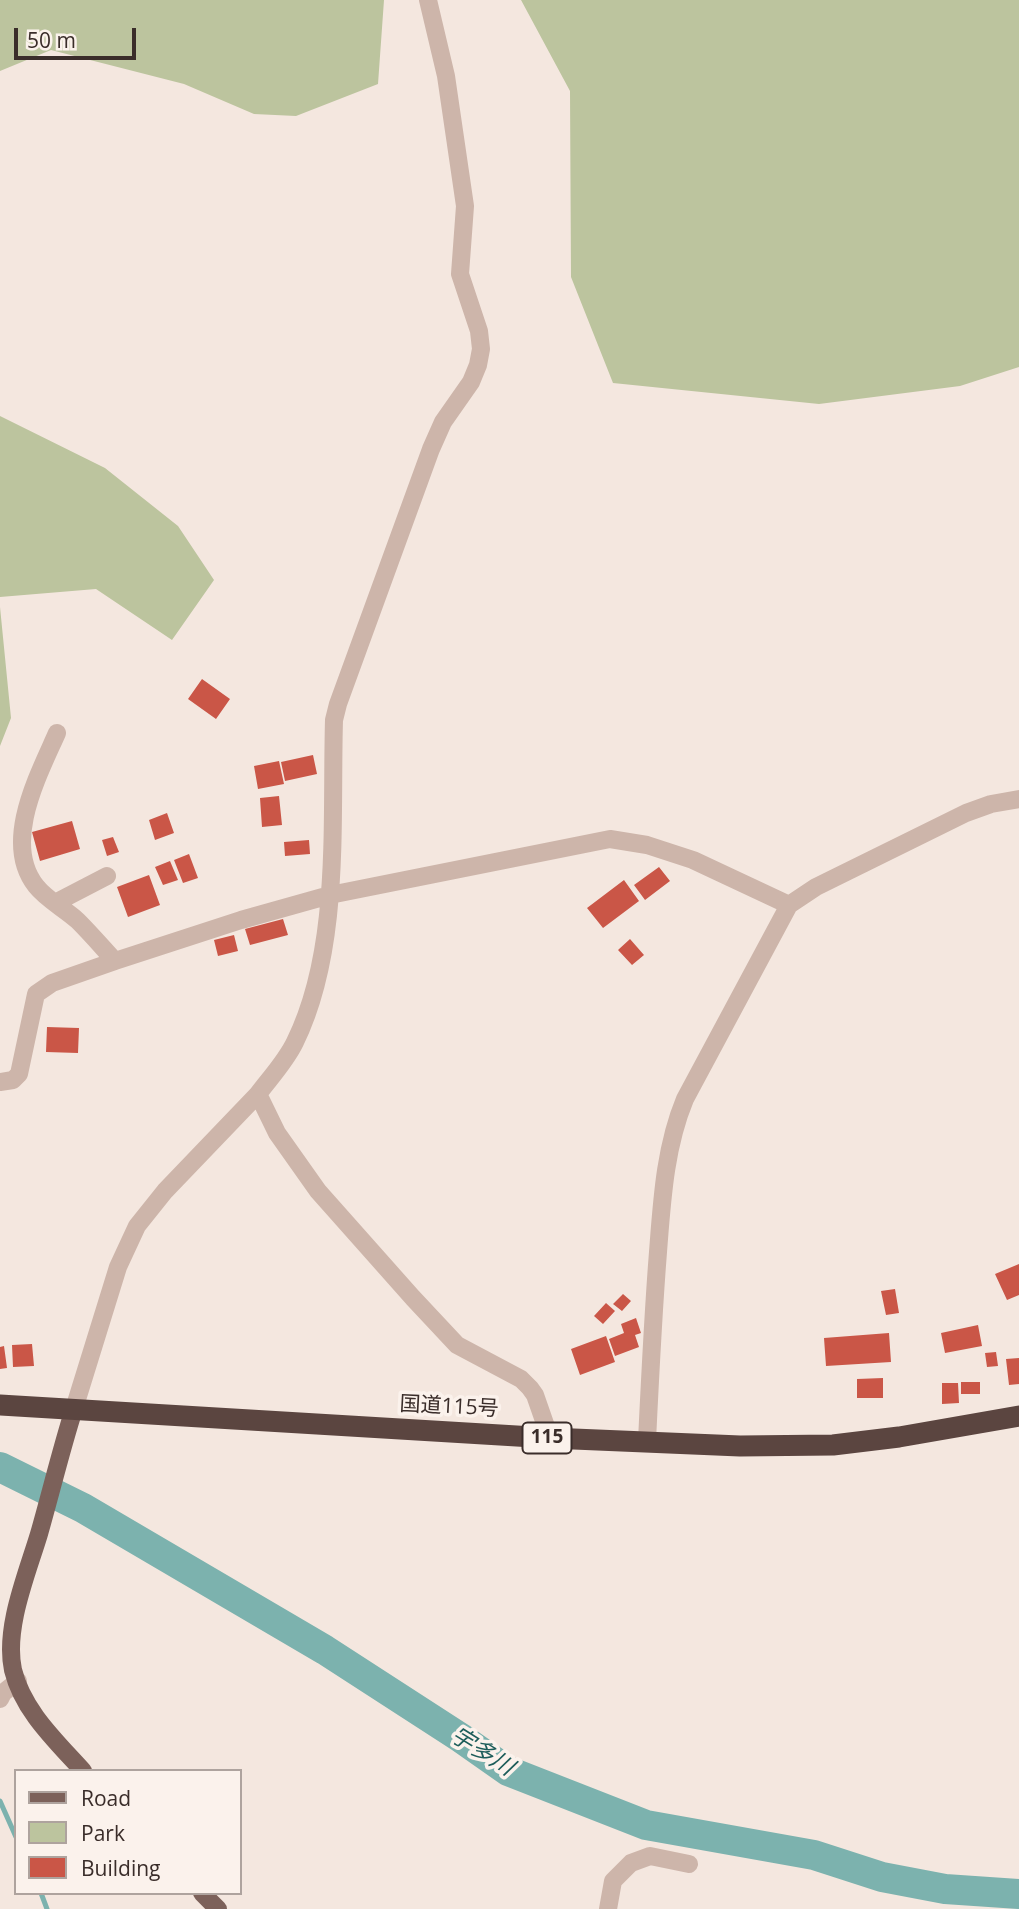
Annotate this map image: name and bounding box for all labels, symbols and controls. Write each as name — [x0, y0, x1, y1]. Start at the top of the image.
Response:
scale bar — [18, 14, 140, 58]
text: 50 m — [27, 26, 76, 54]
street label: 国道115号 — [399, 1392, 499, 1422]
road number: 115 — [522, 1422, 572, 1454]
water label: 宇多川 — [445, 1722, 519, 1782]
legend — [14, 1769, 242, 1895]
text: Road — [81, 1784, 131, 1812]
text: Park — [81, 1819, 125, 1847]
text: Building — [81, 1854, 160, 1882]

